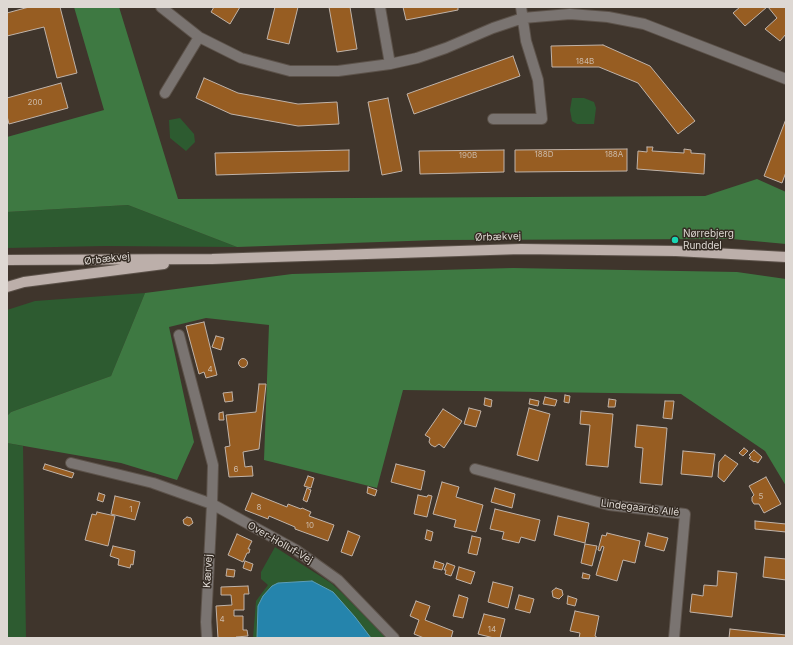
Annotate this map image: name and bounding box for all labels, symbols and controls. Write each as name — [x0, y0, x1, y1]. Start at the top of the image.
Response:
house number: 184B — [576, 57, 594, 67]
house number: 200 — [28, 98, 42, 108]
house number: 188D — [535, 150, 553, 160]
house number: 188A — [605, 150, 623, 160]
house number: 190B — [459, 151, 477, 161]
place label: Nørrebjerg Runddel — [683, 228, 734, 252]
street label: Ørbækvej — [475, 230, 521, 244]
marker: Nørrebjerg Runddel — [670, 235, 680, 245]
street label: Ørbækvej — [83, 250, 131, 268]
house number: 4 — [207, 365, 213, 375]
house number: 6 — [234, 465, 238, 475]
house number: 5 — [759, 492, 763, 502]
street label: Lindegaards Allé — [600, 497, 680, 519]
house number: 8 — [257, 503, 261, 513]
house number: 1 — [129, 505, 133, 515]
street label: Over-Holluf-Vej — [245, 520, 315, 566]
house number: 10 — [306, 521, 314, 531]
street label: Kærvej — [201, 554, 215, 588]
house number: 4 — [219, 615, 225, 625]
house number: 14 — [488, 625, 496, 635]

